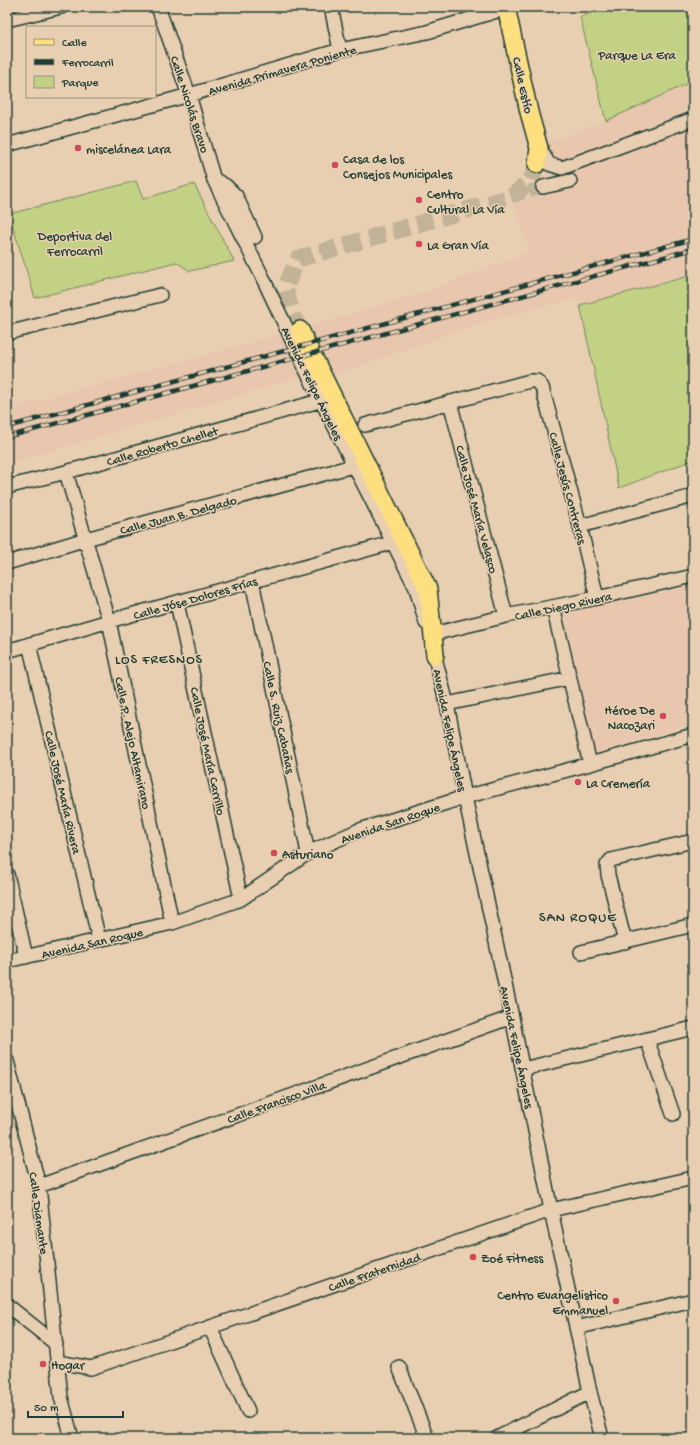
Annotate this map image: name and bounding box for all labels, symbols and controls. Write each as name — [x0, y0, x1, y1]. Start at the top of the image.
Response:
legend — [26, 26, 156, 98]
text: Calle — [62, 37, 87, 51]
street label: Avenida Primavera Poniente — [207, 43, 359, 100]
park label: Parque La Era — [597, 49, 677, 64]
street label: Calle Nicolás Bravo — [166, 54, 211, 155]
street label: Calle Estío — [508, 56, 535, 116]
text: Ferrocarril — [61, 57, 114, 71]
text: Parque — [61, 77, 99, 91]
marker: miscelánea Lara — [73, 143, 83, 153]
place label: miscelánea Lara — [86, 143, 172, 158]
place label: Casa de los Consejos Municipales — [343, 153, 453, 183]
marker: Casa de los Consejos Municipales — [330, 160, 340, 170]
place label: Centro Cultural La Vía — [427, 188, 505, 218]
marker: Centro Cultural La Vía — [414, 195, 424, 205]
park label: Deportiva del Ferrocarril — [37, 230, 112, 260]
marker: La Gran Vía — [414, 239, 424, 249]
place label: La Gran Vía — [427, 239, 489, 254]
street label: Avenida Felipe Ángeles — [277, 324, 346, 444]
street label: Calle Roberto Chellet — [105, 424, 222, 470]
street label: Calle Jesús Contreras — [544, 431, 589, 547]
street label: Calle José María Velasco — [451, 444, 500, 576]
street label: Calle Juan B. Delgado — [119, 494, 239, 539]
street label: Calle Jóse Dolores Frías — [132, 574, 260, 624]
street label: Calle Diego Rivera — [514, 590, 614, 625]
district label: LOS FRESNOS — [115, 652, 203, 669]
street label: Calle S. Ruiz Cabañas — [258, 660, 297, 776]
street label: Avenida Felipe Ángeles — [428, 668, 470, 794]
street label: Calle P. Alejo Altamirano — [110, 676, 153, 811]
street label: Calle José María Carrillo — [186, 686, 228, 817]
place label: Héroe De Nacozari — [605, 704, 655, 734]
marker: Héroe De Nacozari — [658, 711, 668, 721]
street label: Calle José María Rivera — [40, 730, 83, 856]
marker: La Cremería — [573, 777, 583, 787]
place label: La Cremería — [586, 777, 651, 792]
street label: Avenida San Roque — [339, 800, 443, 848]
marker: Asturiano — [269, 848, 279, 858]
place label: Asturiano — [282, 848, 334, 863]
district label: SAN ROQUE — [539, 910, 617, 927]
street label: Avenida San Roque — [40, 925, 145, 963]
street label: Avenida Felipe Ángeles — [495, 985, 537, 1111]
street label: Calle Francisco Villa — [226, 1078, 329, 1128]
street label: Calle Diamante — [24, 1171, 51, 1256]
street label: Calle Fraternidad — [327, 1250, 424, 1296]
marker: Zoé Fitness — [468, 1252, 478, 1262]
place label: Zoé Fitness — [481, 1252, 544, 1267]
place label: Centro Evangelistico Emmanuel — [497, 1289, 608, 1319]
marker: Centro Evangelistico Emmanuel — [611, 1296, 621, 1306]
marker: Hogar — [38, 1359, 48, 1369]
place label: Hogar — [51, 1359, 86, 1374]
scale bar — [28, 1393, 123, 1419]
text: 50 m — [34, 1402, 59, 1416]

